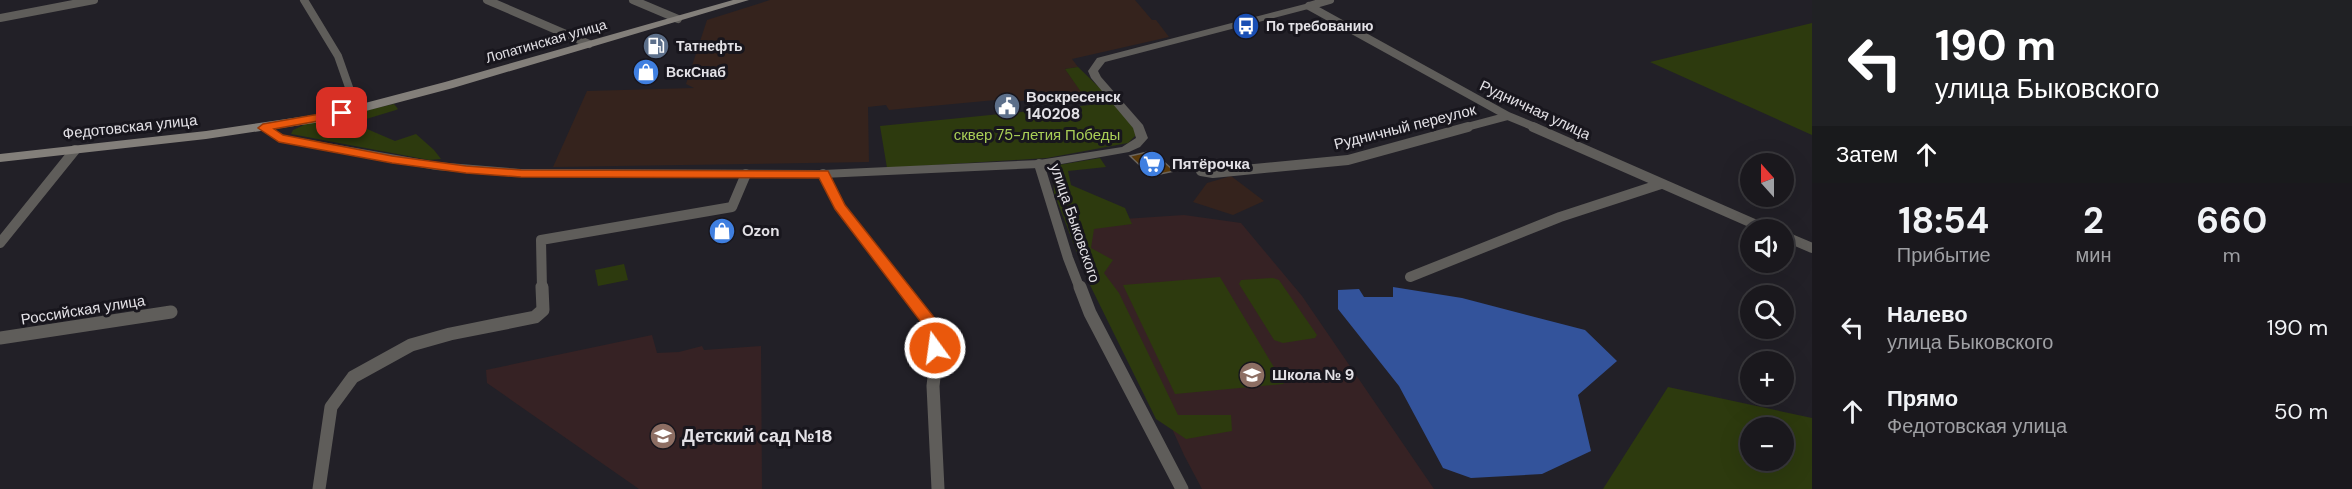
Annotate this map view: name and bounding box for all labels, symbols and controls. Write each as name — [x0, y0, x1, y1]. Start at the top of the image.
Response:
bus stop icon: По требованию — [1231, 11, 1261, 41]
street label: Лопатинская улица — [483, 15, 609, 67]
place label: По требованию — [1266, 17, 1373, 35]
text: 190 m — [1935, 18, 2056, 73]
icon: left — [1836, 24, 1914, 102]
fuel station icon: Татнефть — [641, 31, 671, 61]
place label: Татнефть — [676, 37, 743, 55]
shop icon: ВскСнаб — [631, 57, 661, 87]
place label: ВскСнаб — [666, 63, 726, 81]
text: улица Быковского — [1935, 71, 2160, 106]
street label: Рудничная улица — [1476, 76, 1594, 145]
pin — [316, 87, 367, 138]
place label: Воскресенск 140208 — [1026, 87, 1121, 124]
public building icon: Воскресенск 140208 — [992, 91, 1022, 121]
icon: arrive — [325, 96, 358, 129]
street label: Рудничный переулок — [1332, 100, 1479, 154]
street label: Федотовская улица — [62, 110, 199, 144]
park label: сквер 75-летия Победы — [954, 125, 1120, 145]
icon: ahead — [1910, 138, 1943, 171]
text: Затем — [1836, 140, 1898, 169]
supermarket icon: Пятёрочка — [1137, 149, 1167, 179]
north arrow — [1740, 153, 1794, 207]
map controls — [1740, 153, 1794, 471]
place label: Пятёрочка — [1172, 154, 1250, 174]
street label: улица Быковского — [1045, 161, 1105, 285]
text: 18:54 — [1898, 197, 1989, 244]
text: 2 — [2083, 197, 2104, 244]
text: 660 — [2196, 197, 2267, 244]
shop icon: Ozon — [707, 216, 737, 246]
button: sound — [1740, 219, 1794, 273]
place label: Ozon — [742, 221, 780, 241]
text: Прибытие — [1897, 242, 1991, 268]
text: мин — [2076, 242, 2111, 268]
text: m — [2223, 242, 2241, 268]
button: search — [1740, 285, 1794, 339]
street label: Российская улица — [19, 290, 147, 330]
text: Налево — [1887, 300, 1968, 329]
icon: left — [1836, 311, 1869, 344]
text: 190 m — [2267, 313, 2328, 342]
position arrow — [903, 316, 967, 380]
text: улица Быковского — [1887, 329, 2053, 355]
button: + — [1740, 351, 1794, 405]
school or university icon: Школа № 9 — [1237, 360, 1267, 390]
place label: Школа № 9 — [1272, 365, 1354, 385]
text: Прямо — [1887, 384, 1958, 413]
icon: ahead — [1836, 395, 1869, 428]
text: 50 m — [2274, 397, 2328, 426]
text: Федотовская улица — [1887, 413, 2067, 439]
button: − — [1740, 417, 1794, 471]
school or university icon: Детский сад №18 — [648, 421, 678, 451]
place label: Детский сад №18 — [682, 424, 833, 448]

